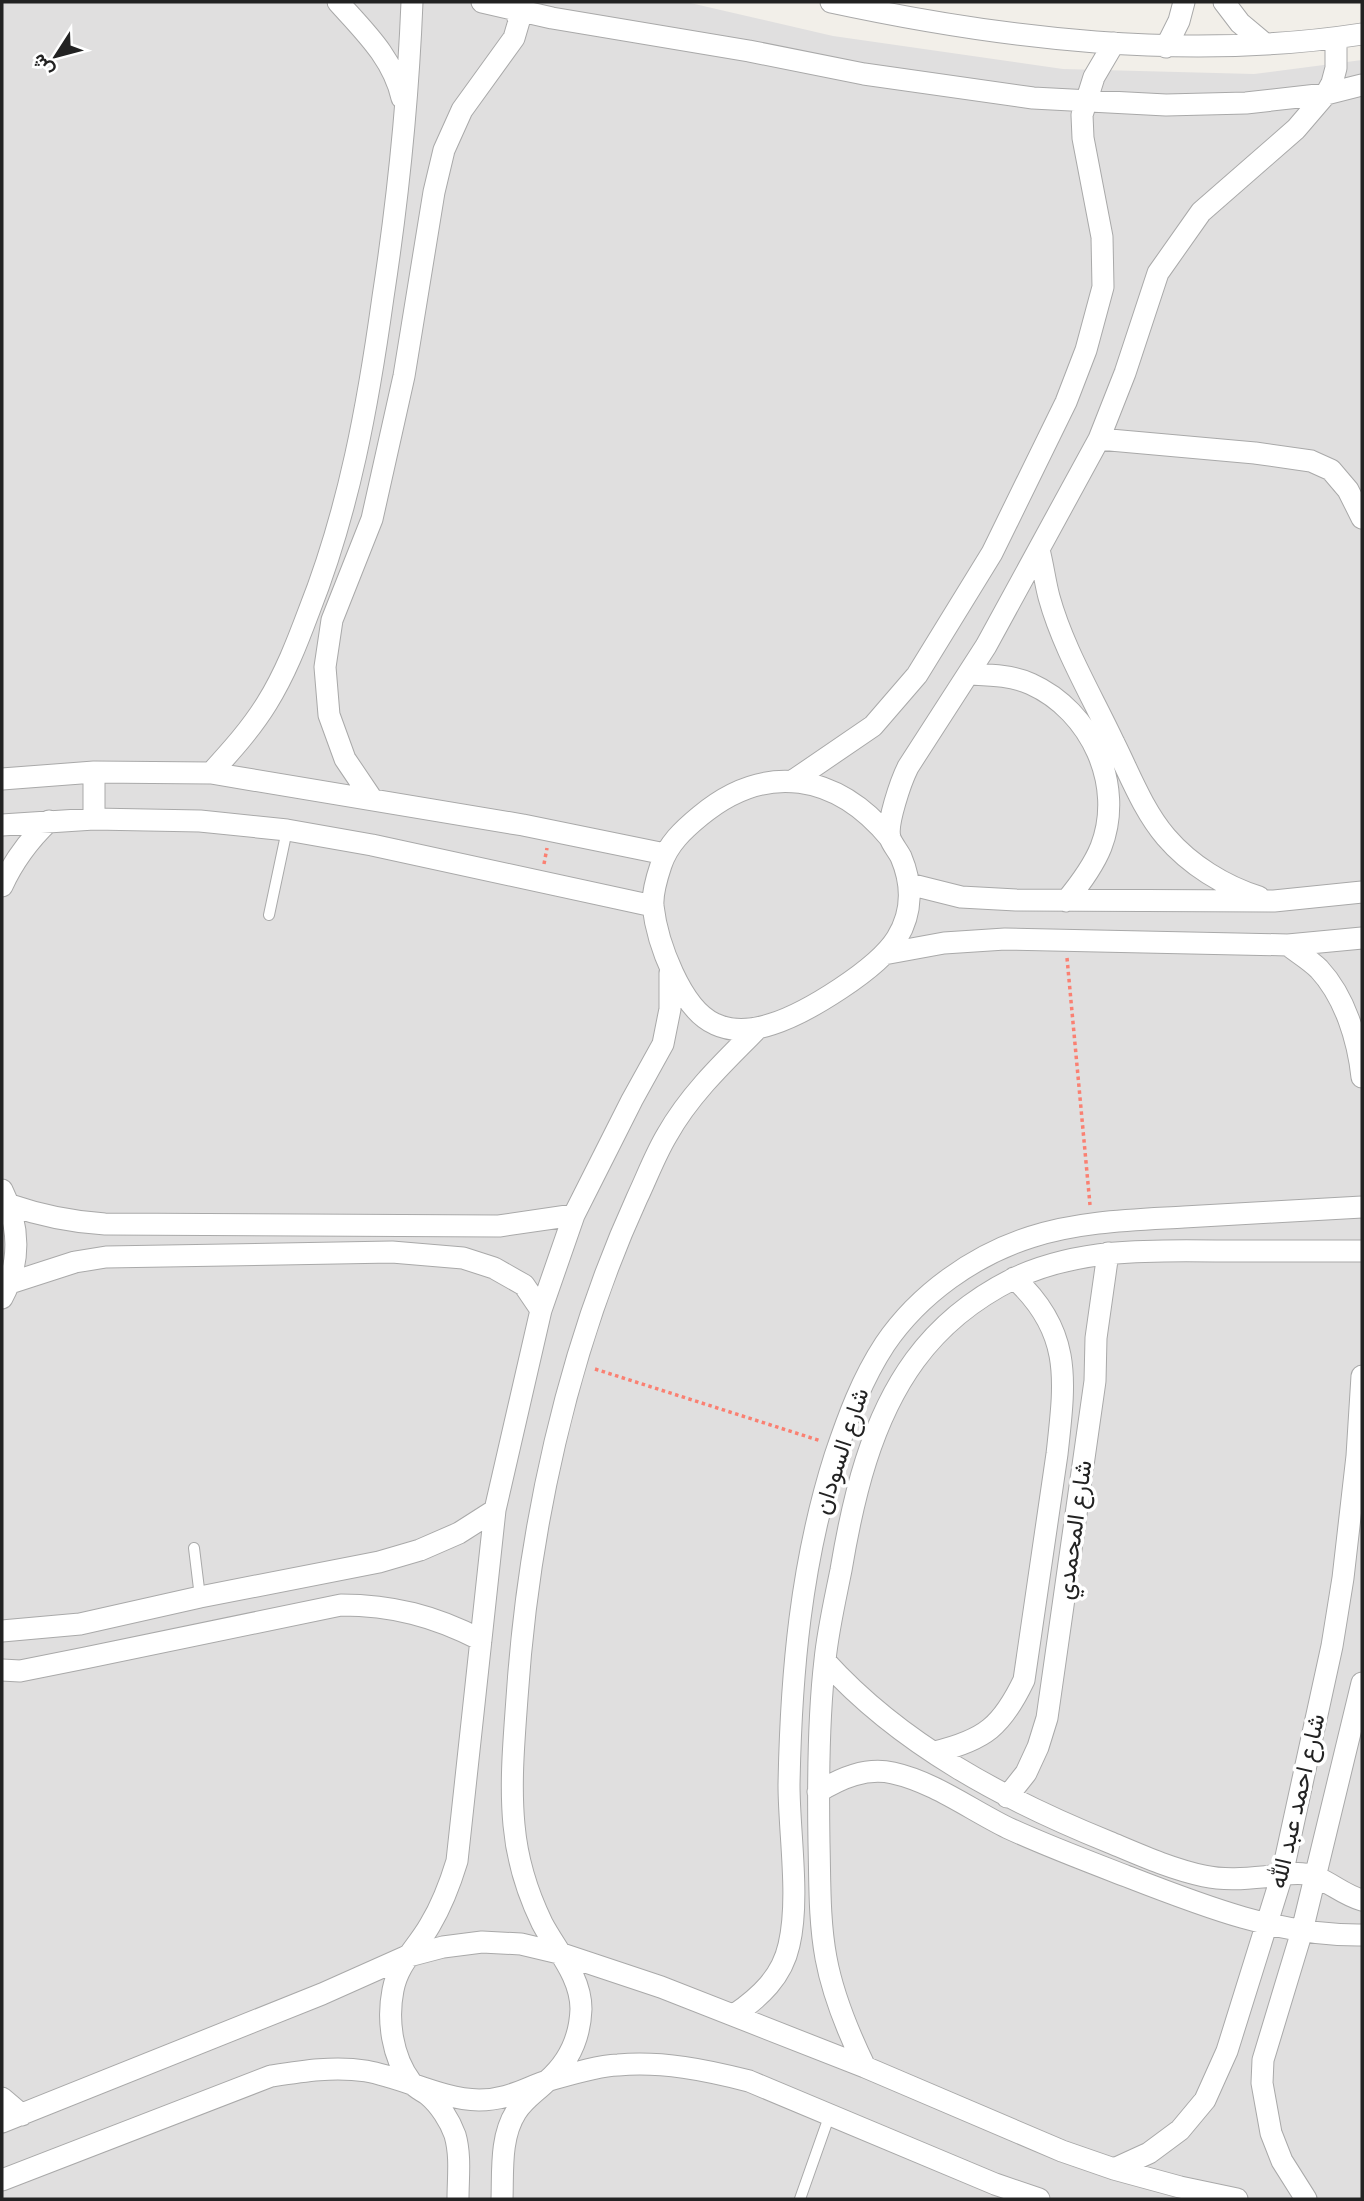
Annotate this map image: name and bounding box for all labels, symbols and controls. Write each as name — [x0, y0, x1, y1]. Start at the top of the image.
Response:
north arrow — [21, 21, 91, 91]
text: ش — [26, 50, 59, 82]
street label: شارع السودان — [806, 1384, 876, 1518]
street label: شارع المحمدي — [1048, 1458, 1103, 1602]
street label: شارع احمد عبد الله — [1261, 1711, 1333, 1891]

